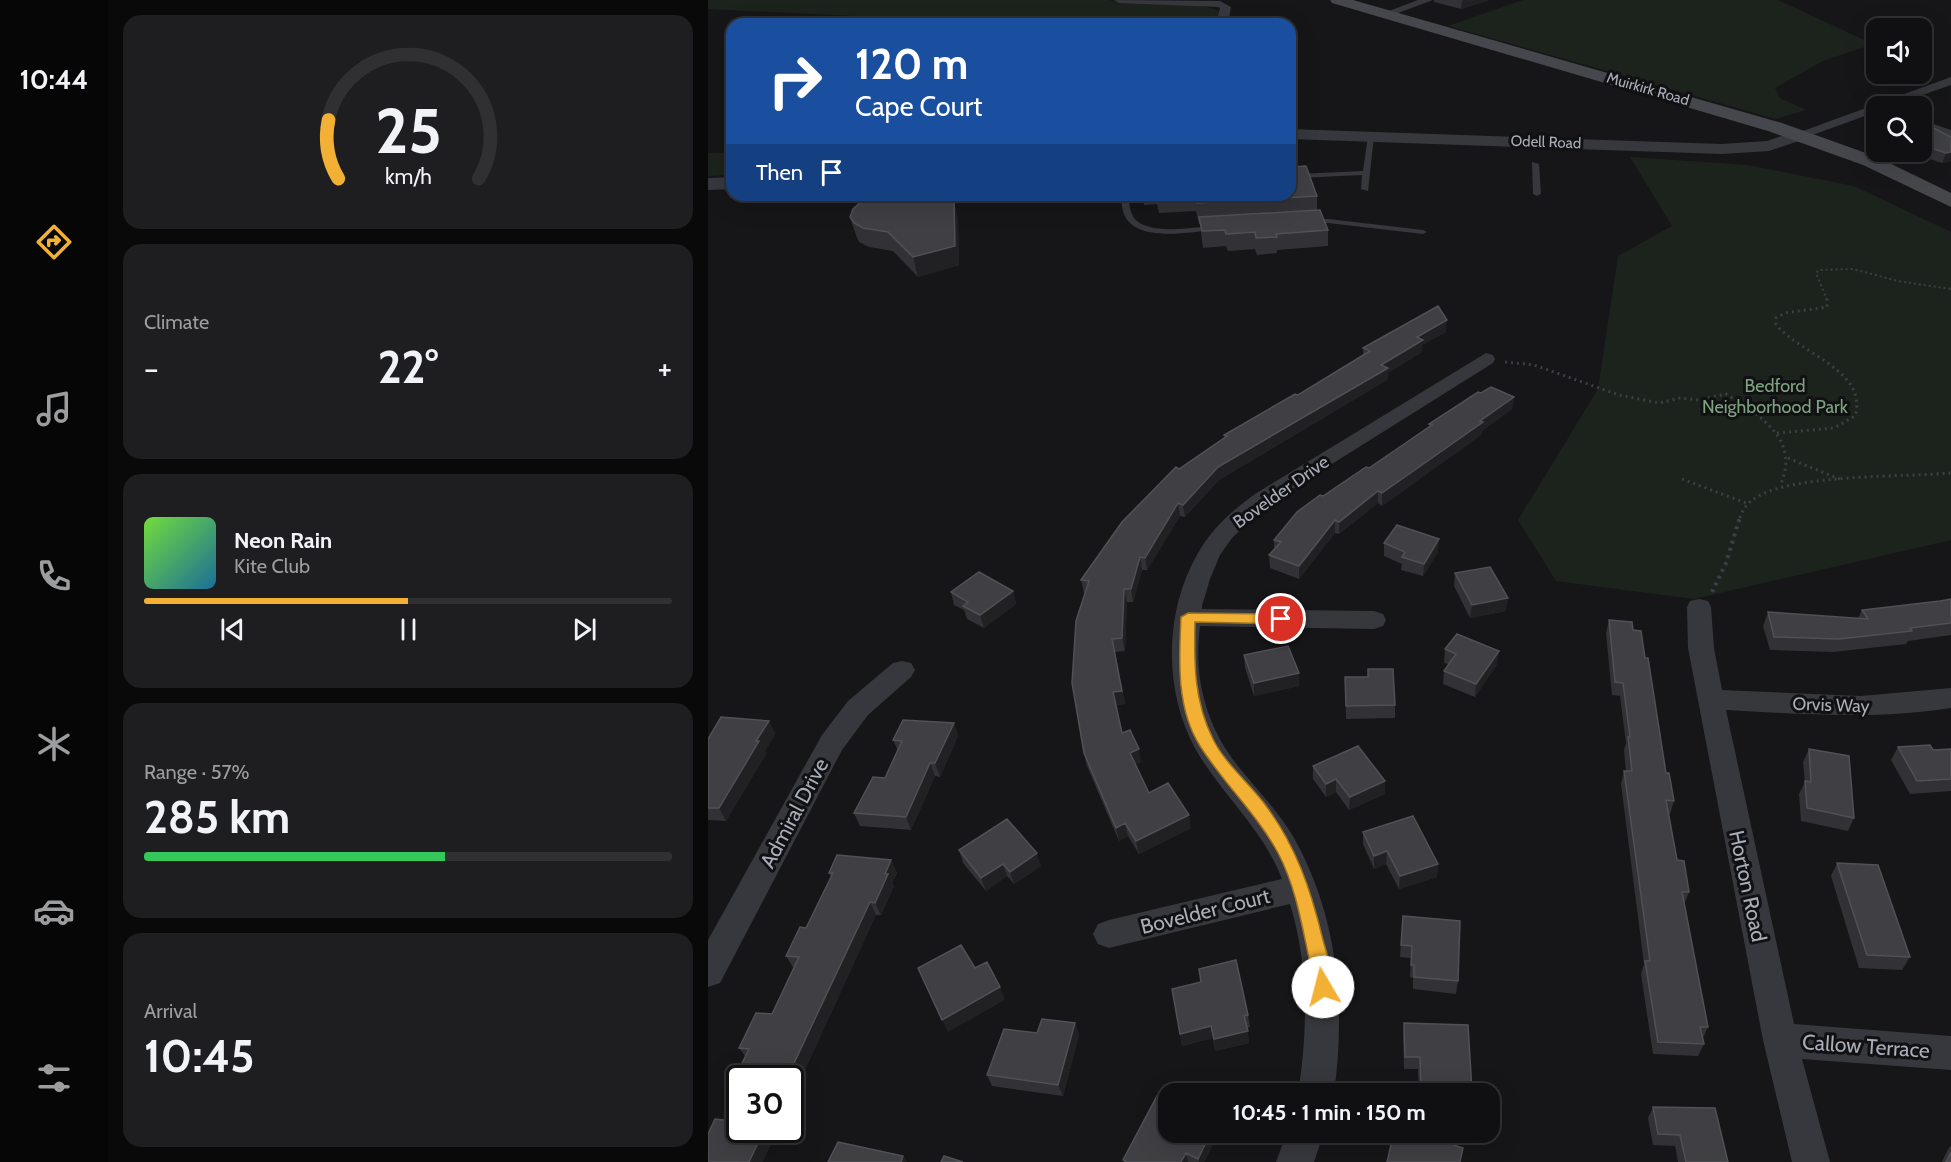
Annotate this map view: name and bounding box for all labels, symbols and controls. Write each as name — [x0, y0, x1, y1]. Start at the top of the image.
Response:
map controls — [1866, 18, 1932, 162]
button: sound — [1866, 18, 1932, 84]
text: 120 m — [855, 38, 968, 90]
icon: right — [756, 42, 834, 120]
text: 10:44 — [20, 63, 88, 96]
street label: Muirkirk Road — [1605, 69, 1691, 109]
text: Cape Court — [855, 90, 982, 123]
text: 25 — [375, 93, 441, 169]
button: search — [1866, 96, 1932, 162]
street label: Odell Road — [1510, 132, 1582, 152]
icon: arrive — [815, 156, 848, 189]
text: Then — [756, 159, 803, 186]
text: km/h — [385, 164, 431, 190]
icon: directions — [33, 221, 75, 263]
text: Climate — [144, 310, 209, 334]
text: 22° — [378, 340, 438, 394]
text: − — [144, 348, 159, 388]
text: + — [657, 348, 672, 388]
park label: Bedford Neighborhood Park — [1702, 375, 1849, 418]
icon: music — [33, 388, 75, 430]
street label: Bovelder Drive — [1229, 451, 1333, 533]
text: Neon Rain — [234, 527, 332, 554]
text: Kite Club — [234, 554, 310, 578]
icon: phone — [33, 555, 75, 597]
pin — [1255, 593, 1306, 644]
icon: arrive — [1264, 602, 1297, 635]
icon: previous — [216, 613, 249, 646]
icon: pause — [392, 613, 425, 646]
icon: next — [568, 613, 601, 646]
street label: Orvis Way — [1792, 693, 1870, 717]
icon: climate — [33, 723, 75, 765]
street label: Admiral Drive — [755, 754, 833, 872]
text: Range · 57% — [144, 760, 250, 784]
text: 285 km — [144, 790, 290, 844]
street label: Horton Road — [1724, 828, 1772, 944]
street label: Bovelder Court — [1138, 883, 1272, 939]
icon: car — [33, 890, 75, 932]
position arrow — [1291, 955, 1355, 1019]
text: Arrival — [144, 999, 197, 1023]
text: 10:45 — [144, 1029, 254, 1083]
street label: Callow Terrace — [1801, 1029, 1931, 1063]
icon: filters — [33, 1057, 75, 1099]
speed limit sign: 30 — [726, 1065, 804, 1143]
text: 10:45 · 1 min · 150 m — [1232, 1099, 1426, 1126]

